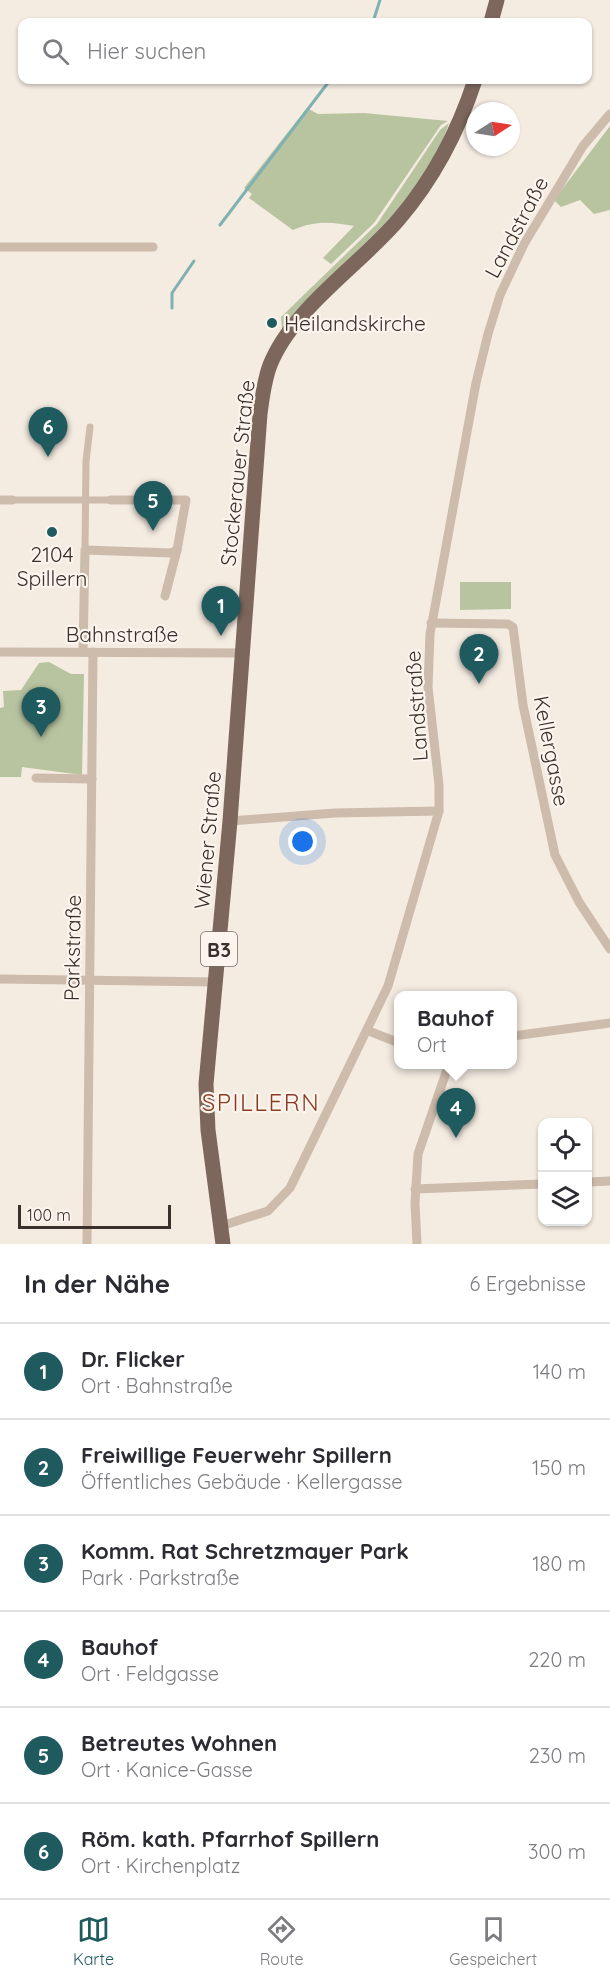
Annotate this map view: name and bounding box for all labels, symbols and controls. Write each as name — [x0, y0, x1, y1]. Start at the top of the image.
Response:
search box — [18, 18, 592, 84]
icon: search — [39, 35, 72, 68]
text: Hier suchen — [87, 37, 206, 65]
north arrow — [466, 102, 520, 156]
street label: Landstraße — [478, 172, 554, 282]
place label: Heilandskirche — [284, 310, 426, 336]
marker: Heilandskirche — [265, 316, 279, 330]
street label: Stockerauer Straße — [214, 379, 260, 567]
pin: 6 — [28, 408, 68, 457]
pin: 5 — [134, 482, 172, 531]
marker: 2104 Spillern — [45, 525, 59, 539]
place label: 2104 Spillern — [17, 541, 87, 591]
pin: 1 — [202, 586, 240, 636]
street label: Bahnstraße — [66, 621, 178, 647]
pin: 2 — [460, 634, 498, 684]
street label: Landstraße — [399, 650, 433, 762]
pin: 3 — [22, 688, 60, 737]
street label: Kellergasse — [529, 694, 575, 808]
street label: Wiener Straße — [188, 770, 226, 910]
your location — [288, 827, 317, 856]
street label: Parkstraße — [58, 895, 86, 1001]
road number: B3 — [201, 932, 237, 966]
popup — [394, 991, 517, 1069]
text: Bauhof — [417, 1004, 494, 1032]
text: Ort — [417, 1032, 447, 1057]
district label: SPILLERN — [202, 1087, 320, 1117]
pin: 4 — [436, 1088, 476, 1138]
map controls — [538, 1118, 592, 1226]
button: locate — [538, 1118, 592, 1172]
button: layers — [538, 1172, 592, 1226]
scale bar — [18, 1202, 171, 1230]
text: 100 m — [27, 1205, 71, 1225]
text: In der Nähe — [24, 1267, 170, 1300]
text: 6 Ergebnisse — [470, 1271, 586, 1296]
text: Dr. Flicker — [81, 1345, 185, 1373]
text: 1 — [40, 1359, 47, 1384]
text: 140 m — [533, 1359, 586, 1384]
text: Ort · Bahnstraße — [81, 1373, 233, 1398]
text: Freiwillige Feuerwehr Spillern — [81, 1441, 392, 1469]
text: 2 — [38, 1455, 49, 1480]
text: 150 m — [532, 1455, 586, 1480]
text: Öffentliches Gebäude · Kellergasse — [81, 1469, 403, 1494]
text: Komm. Rat Schretzmayer Park — [81, 1537, 409, 1565]
text: 3 — [38, 1551, 49, 1576]
text: 180 m — [532, 1551, 586, 1576]
text: Park · Parkstraße — [81, 1565, 240, 1590]
text: Bauhof — [81, 1633, 158, 1661]
text: 4 — [38, 1647, 49, 1672]
text: 220 m — [528, 1647, 586, 1672]
text: Ort · Feldgasse — [81, 1661, 219, 1686]
text: Betreutes Wohnen — [81, 1729, 277, 1757]
text: 5 — [38, 1743, 49, 1768]
text: 230 m — [529, 1743, 586, 1768]
text: Ort · Kanice-Gasse — [81, 1757, 253, 1782]
text: Röm. kath. Pfarrhof Spillern — [81, 1825, 379, 1853]
text: 6 — [38, 1839, 49, 1864]
text: 300 m — [528, 1839, 586, 1864]
text: Ort · Kirchenplatz — [81, 1853, 240, 1878]
tab: Karte — [73, 1913, 114, 1969]
tab: Route — [260, 1913, 303, 1969]
tab: Gespeichert — [449, 1913, 537, 1969]

